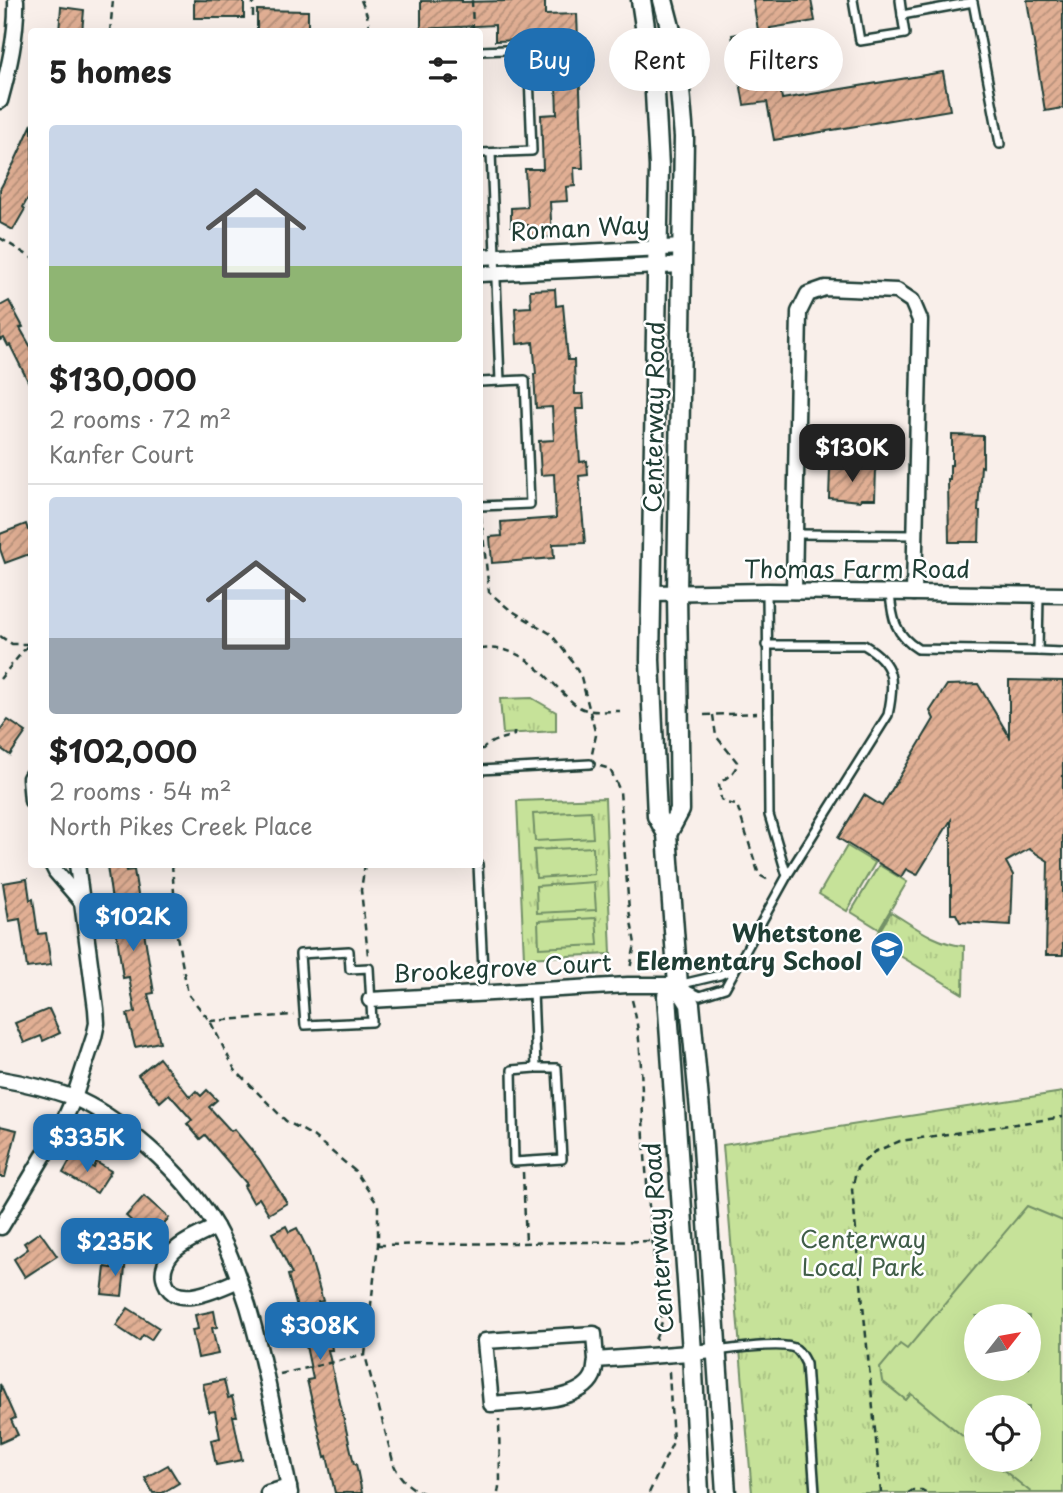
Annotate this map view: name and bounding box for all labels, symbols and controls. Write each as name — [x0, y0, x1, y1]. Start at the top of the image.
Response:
chip: Buy — [504, 28, 595, 91]
chip: Rent — [609, 28, 710, 91]
chip: Filters — [724, 28, 843, 91]
text: 5 homes — [49, 48, 172, 93]
icon: filters — [424, 51, 462, 89]
icon: home — [193, 170, 319, 296]
street label: Roman Way — [509, 205, 651, 249]
street label: Centerway Road — [633, 321, 673, 513]
text: $130,000 — [49, 356, 197, 401]
text: 2 rooms · 72 m² — [49, 401, 231, 436]
pin: $130K — [803, 424, 901, 484]
text: $130K — [815, 429, 889, 464]
text: Kanfer Court — [49, 436, 194, 471]
icon: home — [193, 542, 319, 668]
street label: Thomas Farm Road — [744, 550, 970, 586]
text: $102,000 — [49, 728, 197, 773]
text: 2 rooms · 54 m² — [49, 773, 232, 808]
text: North Pikes Creek Place — [49, 808, 312, 843]
pin: $102K — [84, 894, 182, 953]
text: $102K — [95, 898, 171, 933]
place label: Whetstone Elementary School — [636, 914, 862, 978]
school or university icon: Whetstone Elementary School — [868, 929, 906, 978]
street label: Brookegrove Court — [391, 943, 613, 991]
pin: $335K — [38, 1114, 136, 1174]
text: $335K — [49, 1119, 125, 1154]
street label: Centerway Road — [632, 1141, 682, 1335]
pin: $235K — [66, 1218, 164, 1278]
park label: Centerway Local Park — [800, 1220, 926, 1284]
text: $235K — [77, 1223, 153, 1258]
pin: $308K — [271, 1302, 369, 1362]
north arrow — [964, 1304, 1041, 1381]
map controls — [964, 1304, 1041, 1472]
text: $308K — [281, 1307, 359, 1342]
button: locate — [964, 1395, 1041, 1472]

